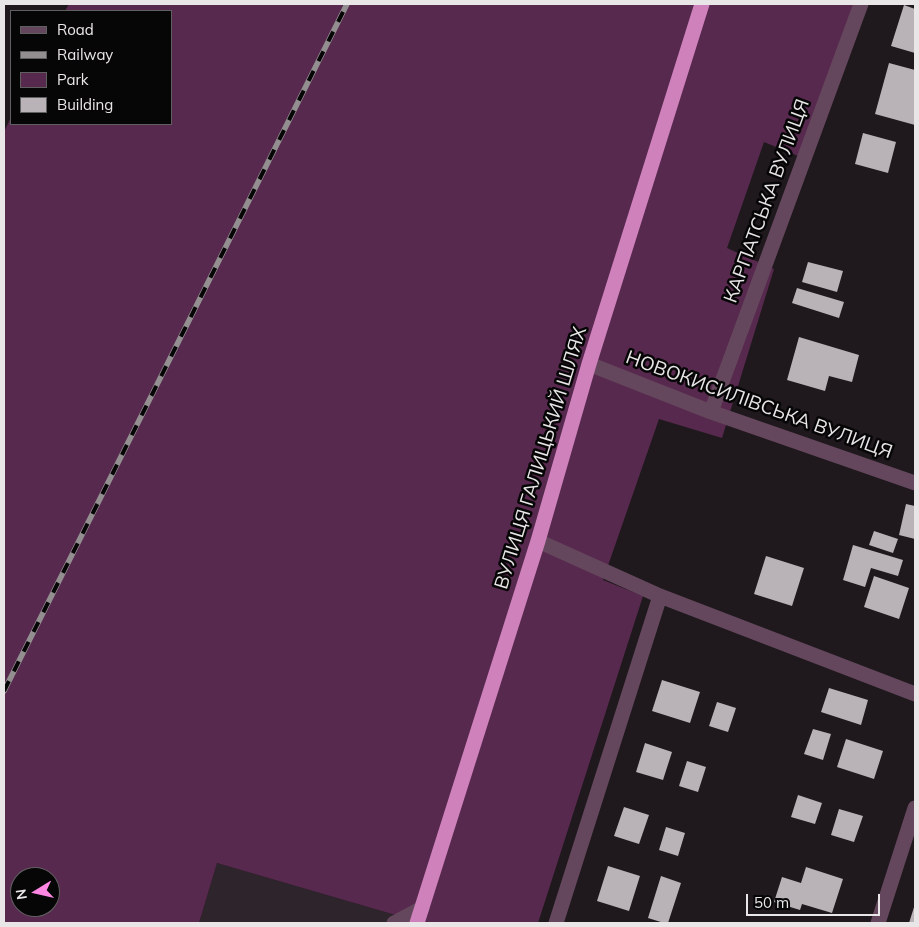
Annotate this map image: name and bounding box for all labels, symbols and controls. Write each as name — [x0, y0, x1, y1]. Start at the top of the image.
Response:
legend — [10, 10, 172, 125]
text: Road — [57, 20, 94, 39]
text: Railway — [57, 45, 113, 64]
text: Park — [57, 70, 89, 89]
text: Building — [57, 95, 113, 114]
street label: КАРПАТСЬКА ВУЛИЦЯ — [720, 96, 814, 306]
street label: ВУЛИЦЯ ГАЛИЦЬКИЙ ШЛЯХ — [490, 324, 592, 592]
street label: НОВОКИСИЛІВСЬКА ВУЛИЦЯ — [623, 346, 895, 464]
north arrow — [10, 867, 60, 917]
scale bar — [749, 884, 883, 916]
text: N — [11, 888, 31, 901]
text: 50 m — [754, 893, 789, 912]

